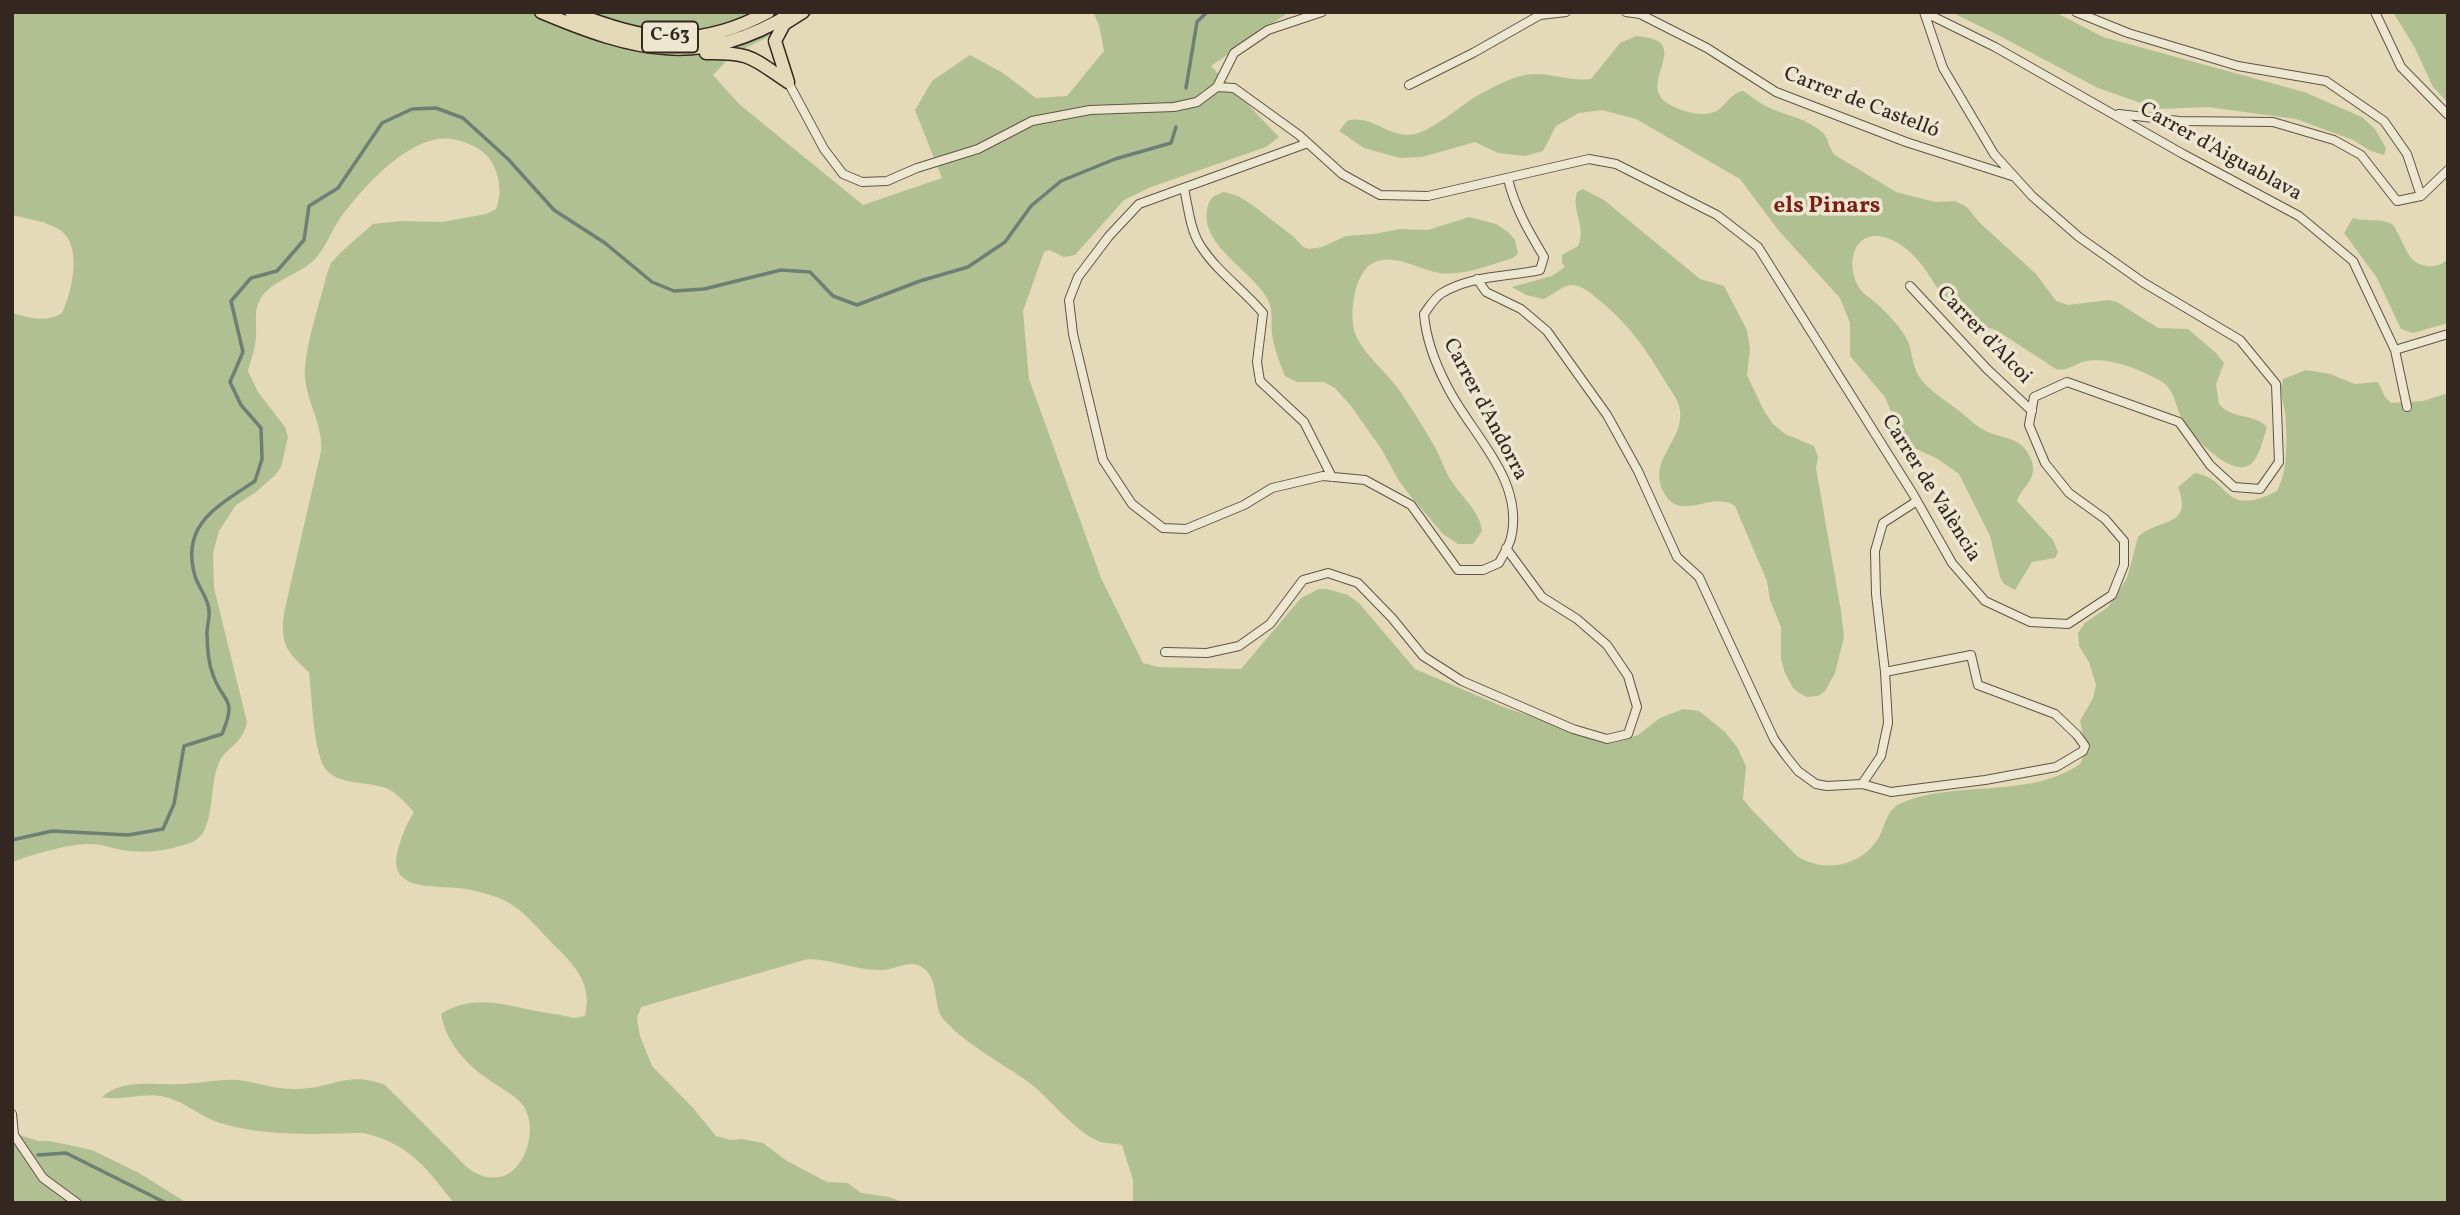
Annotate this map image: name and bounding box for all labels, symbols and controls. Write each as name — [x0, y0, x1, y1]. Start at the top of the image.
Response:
road number: C-63 — [642, 22, 698, 52]
street label: Carrer de Castelló — [1780, 63, 1942, 145]
street label: Carrer d'Aiguablava — [2134, 98, 2306, 208]
district label: els Pinars — [1774, 194, 1880, 222]
street label: Carrer d'Alcoi — [1930, 282, 2036, 390]
street label: Carrer d'Andorra — [1436, 335, 1532, 485]
street label: Carrer de València — [1875, 411, 1985, 567]

